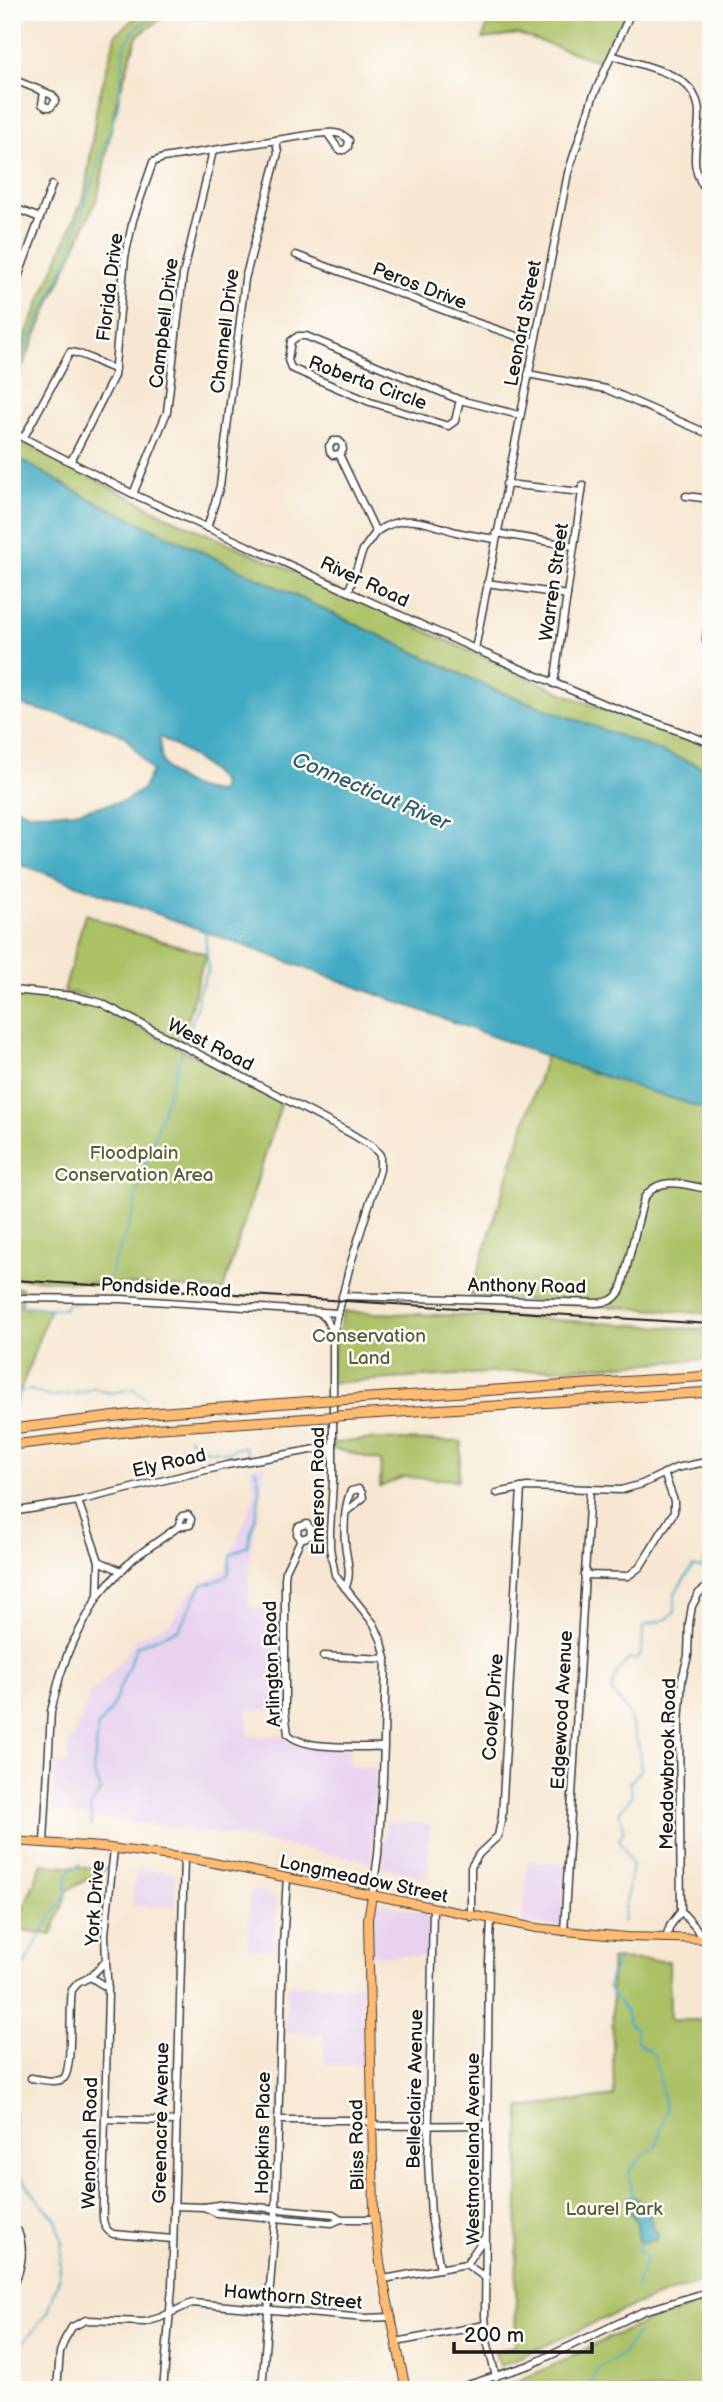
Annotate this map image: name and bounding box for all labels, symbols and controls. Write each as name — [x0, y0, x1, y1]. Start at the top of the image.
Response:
street label: Florida Drive — [92, 232, 129, 343]
street label: Campbell Drive — [145, 257, 184, 390]
street label: Peros Drive — [369, 258, 470, 315]
street label: Leonard Street — [500, 258, 547, 388]
street label: Channell Drive — [206, 267, 245, 395]
street label: Roberta Circle — [305, 351, 430, 415]
street label: Warren Street — [535, 521, 574, 643]
street label: River Road — [316, 552, 412, 613]
water label: Connecticut River — [288, 747, 455, 836]
street label: West Road — [163, 1014, 257, 1077]
park label: Floodplain Conservation Area — [54, 1142, 214, 1187]
street label: Pondside Road — [100, 1274, 232, 1303]
street label: Anthony Road — [467, 1274, 586, 1299]
park label: Conservation Land — [312, 1325, 426, 1370]
street label: Emerson Road — [307, 1427, 330, 1555]
street label: Ely Road — [130, 1444, 209, 1483]
street label: Arlington Road — [259, 1600, 286, 1728]
street label: Edgewood Avenue — [547, 1630, 578, 1790]
street label: Cooley Drive — [478, 1653, 509, 1761]
street label: Meadowbrook Road — [656, 1678, 681, 1850]
street label: Longmeadow Street — [277, 1850, 450, 1909]
street label: York Drive — [81, 1859, 110, 1948]
street label: Belleclaire Avenue — [403, 2009, 428, 2169]
street label: Greenacre Avenue — [149, 2042, 174, 2204]
street label: Westmoreland Avenue — [462, 2053, 485, 2245]
street label: Hopkins Place — [251, 2071, 276, 2195]
street label: Wenonah Road — [78, 2077, 103, 2209]
street label: Bliss Road — [345, 2099, 370, 2191]
park label: Laurel Park — [566, 2198, 663, 2221]
street label: Hawthorn Street — [223, 2280, 363, 2315]
scale bar — [454, 2311, 592, 2355]
text: 200 m — [464, 2323, 524, 2348]

